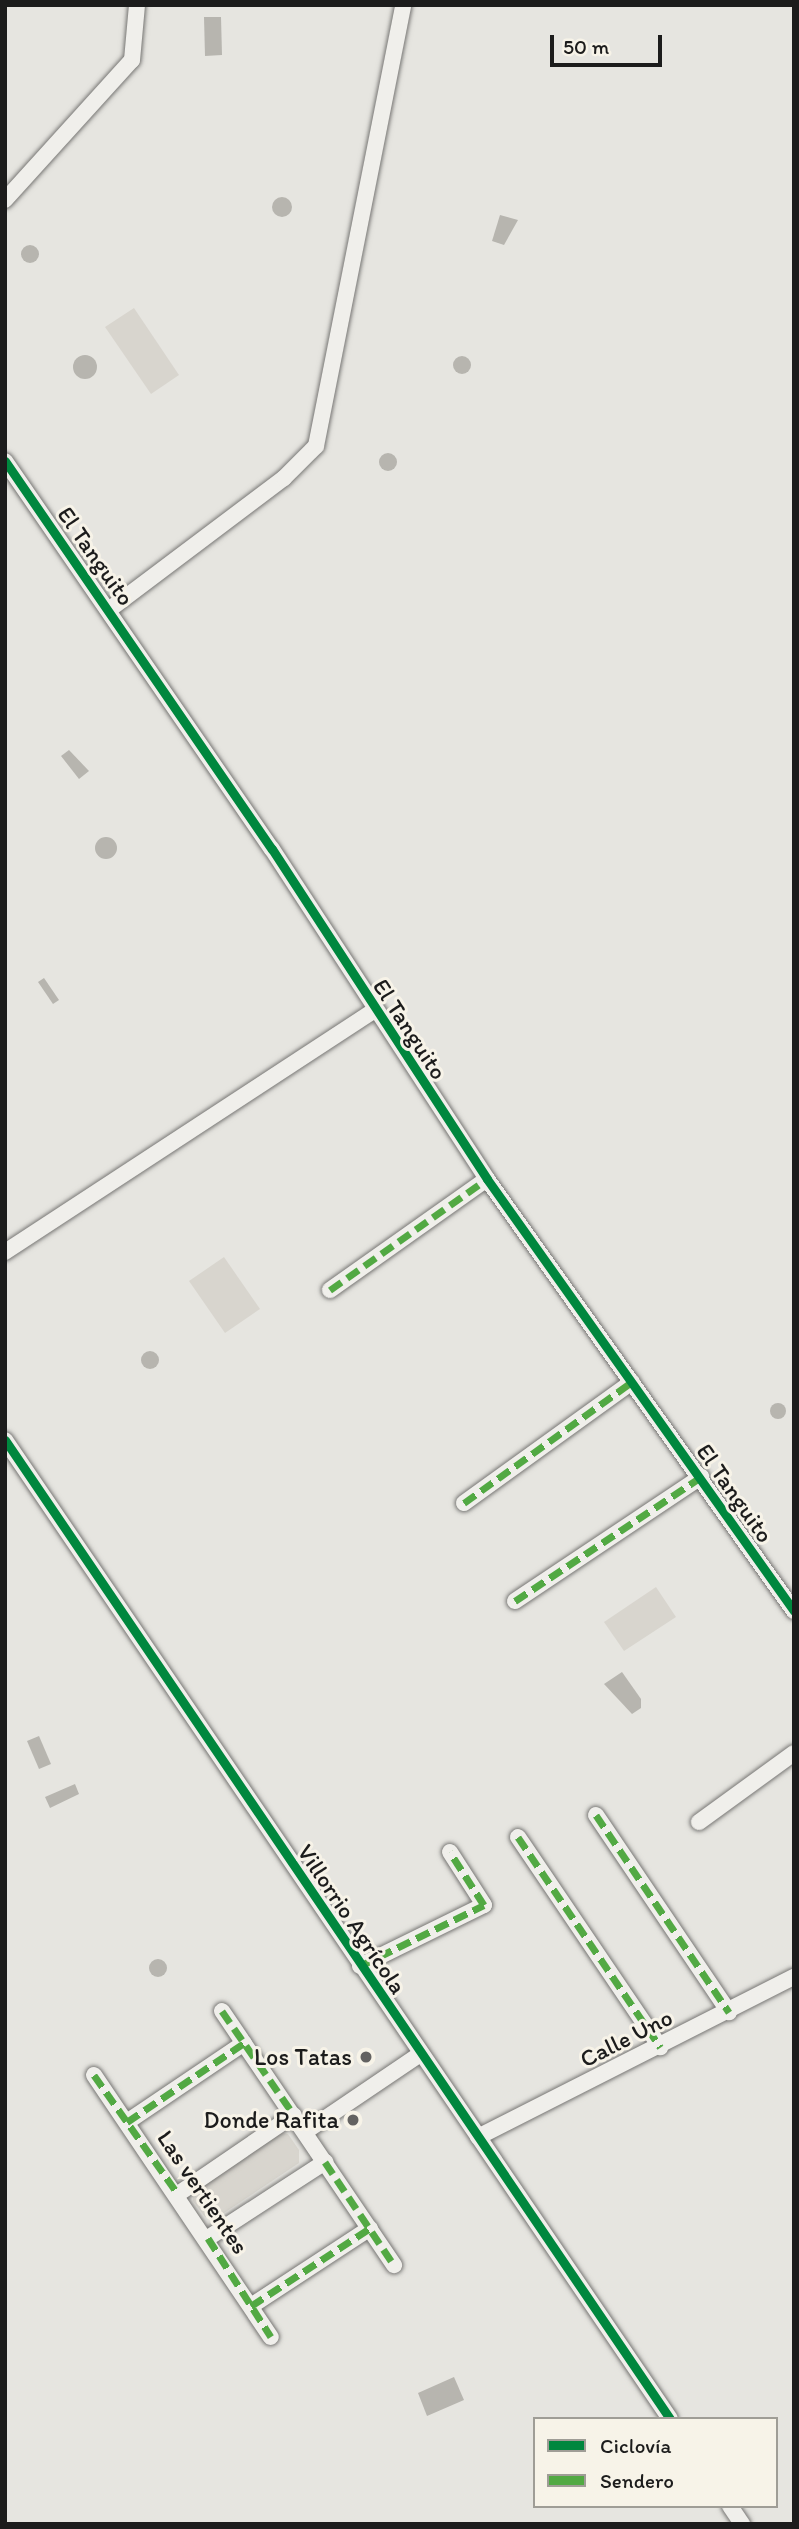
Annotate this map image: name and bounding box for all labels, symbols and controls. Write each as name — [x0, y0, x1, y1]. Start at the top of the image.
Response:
scale bar — [554, 21, 666, 65]
text: 50 m — [563, 34, 609, 59]
street label: El Tanguito — [51, 501, 141, 611]
street label: El Tanguito — [367, 973, 453, 1085]
street label: El Tanguito — [690, 1438, 780, 1548]
street label: Villorrio Agrícola — [291, 1839, 413, 1999]
street label: Calle Uno — [575, 2002, 677, 2074]
place label: Los Tatas — [257, 2043, 352, 2071]
marker: Los Tatas — [358, 2049, 374, 2065]
place label: Donde Rafita — [205, 2106, 339, 2134]
marker: Donde Rafita — [345, 2112, 361, 2128]
street label: Las vertientes — [151, 2124, 255, 2260]
legend — [533, 2417, 778, 2508]
text: Ciclovía — [600, 2433, 671, 2458]
text: Sendero — [600, 2468, 674, 2493]

